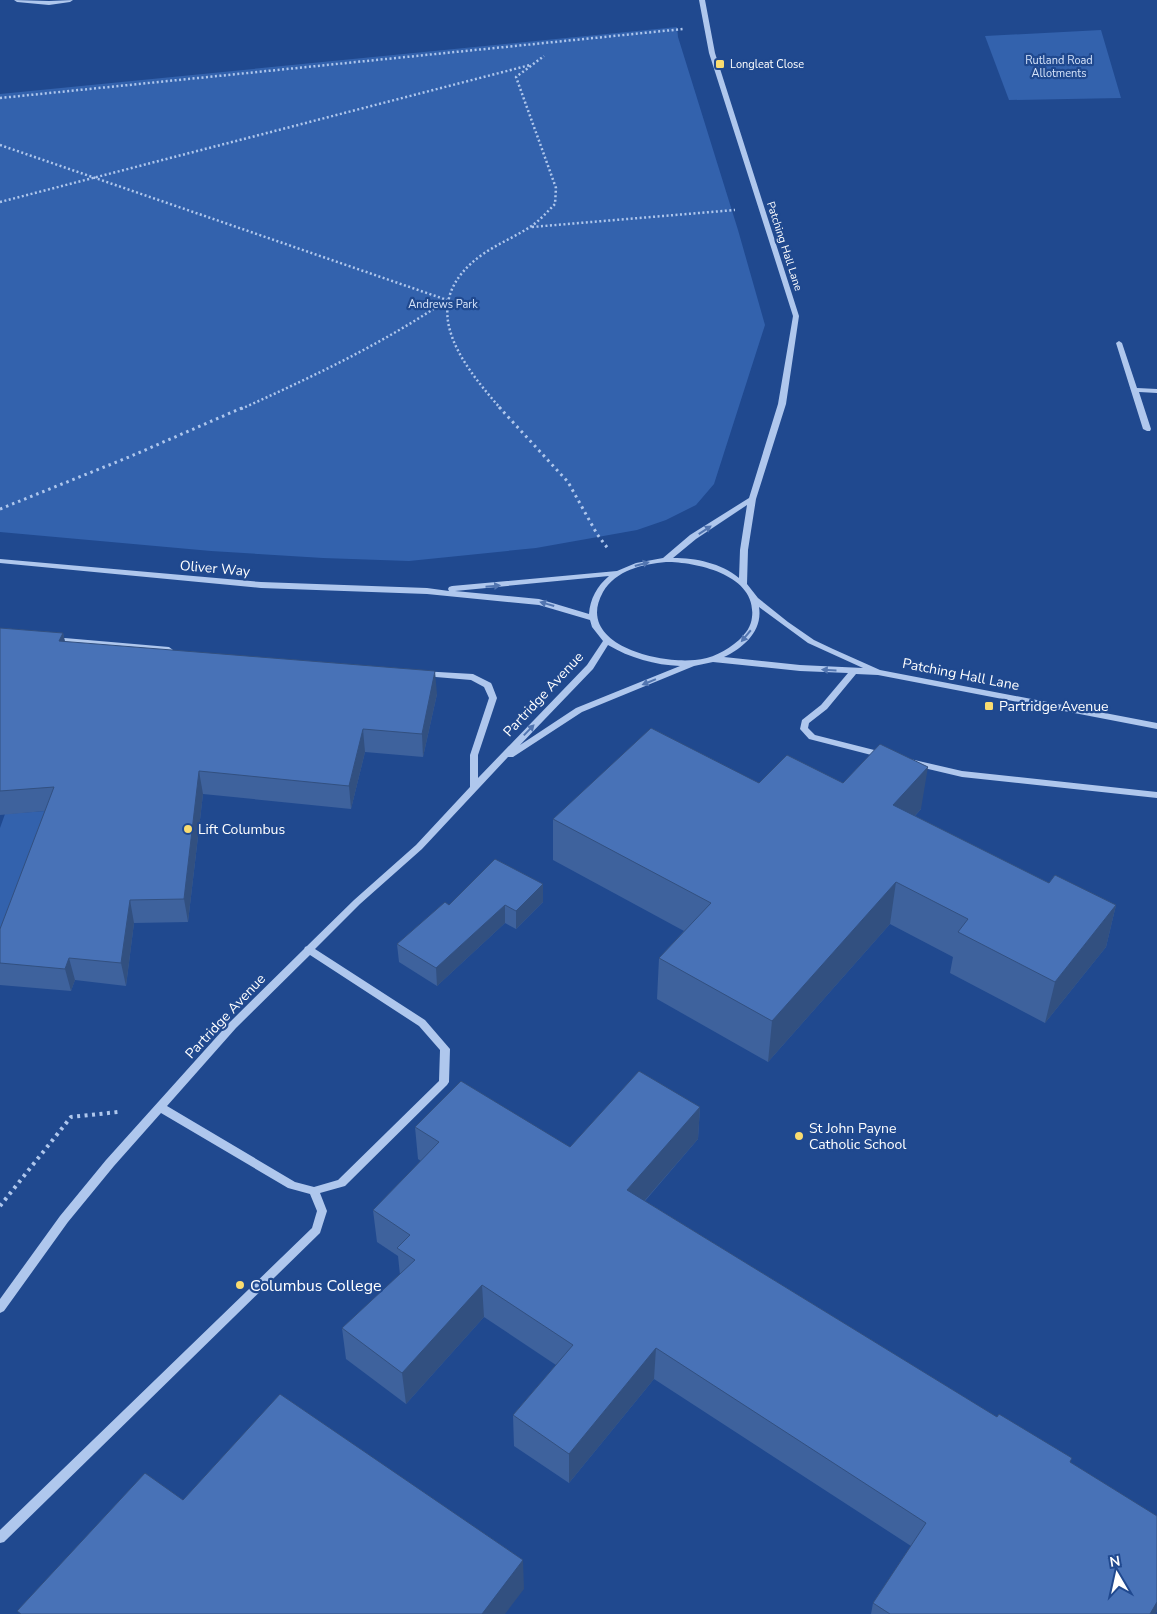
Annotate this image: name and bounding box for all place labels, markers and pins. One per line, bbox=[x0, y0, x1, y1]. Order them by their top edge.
place label: Longleat Close bbox=[730, 57, 804, 72]
marker: Longleat Close bbox=[714, 58, 726, 70]
place label: Partridge Avenue bbox=[999, 697, 1109, 716]
marker: Partridge Avenue bbox=[983, 700, 995, 712]
place label: Lift Columbus bbox=[198, 820, 285, 839]
marker: Lift Columbus bbox=[182, 823, 194, 835]
place label: St John Payne Catholic School bbox=[809, 1119, 907, 1154]
marker: St John Payne Catholic School bbox=[793, 1130, 805, 1142]
place label: Columbus College bbox=[250, 1275, 382, 1297]
marker: Columbus College bbox=[234, 1279, 246, 1291]

